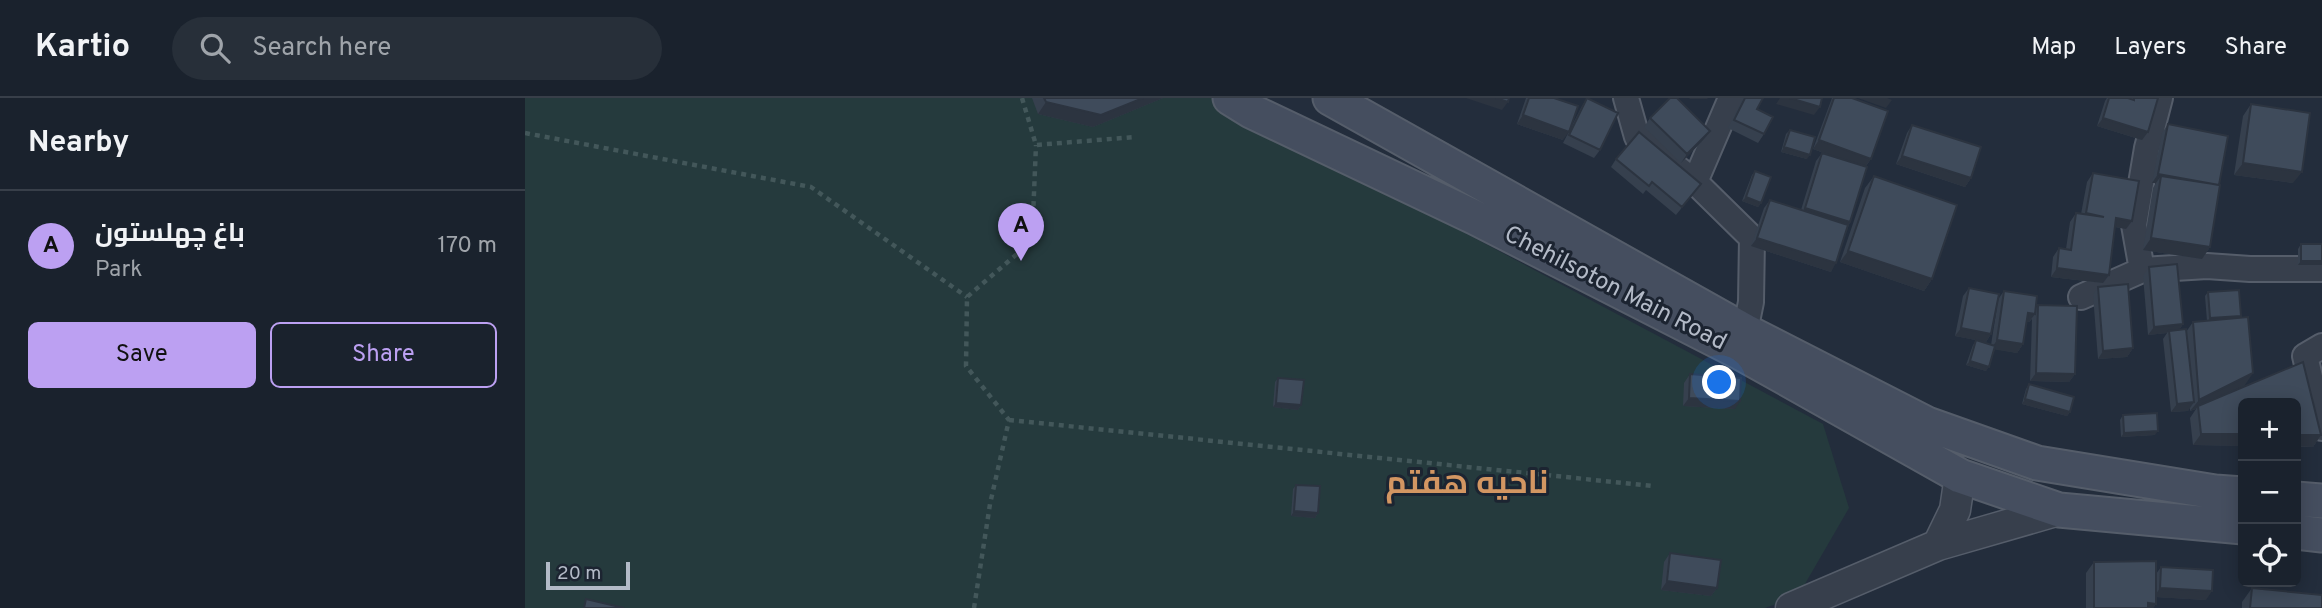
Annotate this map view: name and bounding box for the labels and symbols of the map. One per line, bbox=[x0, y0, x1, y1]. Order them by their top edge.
pin: A bbox=[998, 203, 1044, 261]
street label: Chehilsoton Main Road bbox=[1499, 220, 1731, 358]
your location bbox=[1702, 365, 1736, 399]
district label: ناحیه هفتم bbox=[1385, 465, 1549, 505]
scale bar bbox=[546, 559, 630, 591]

